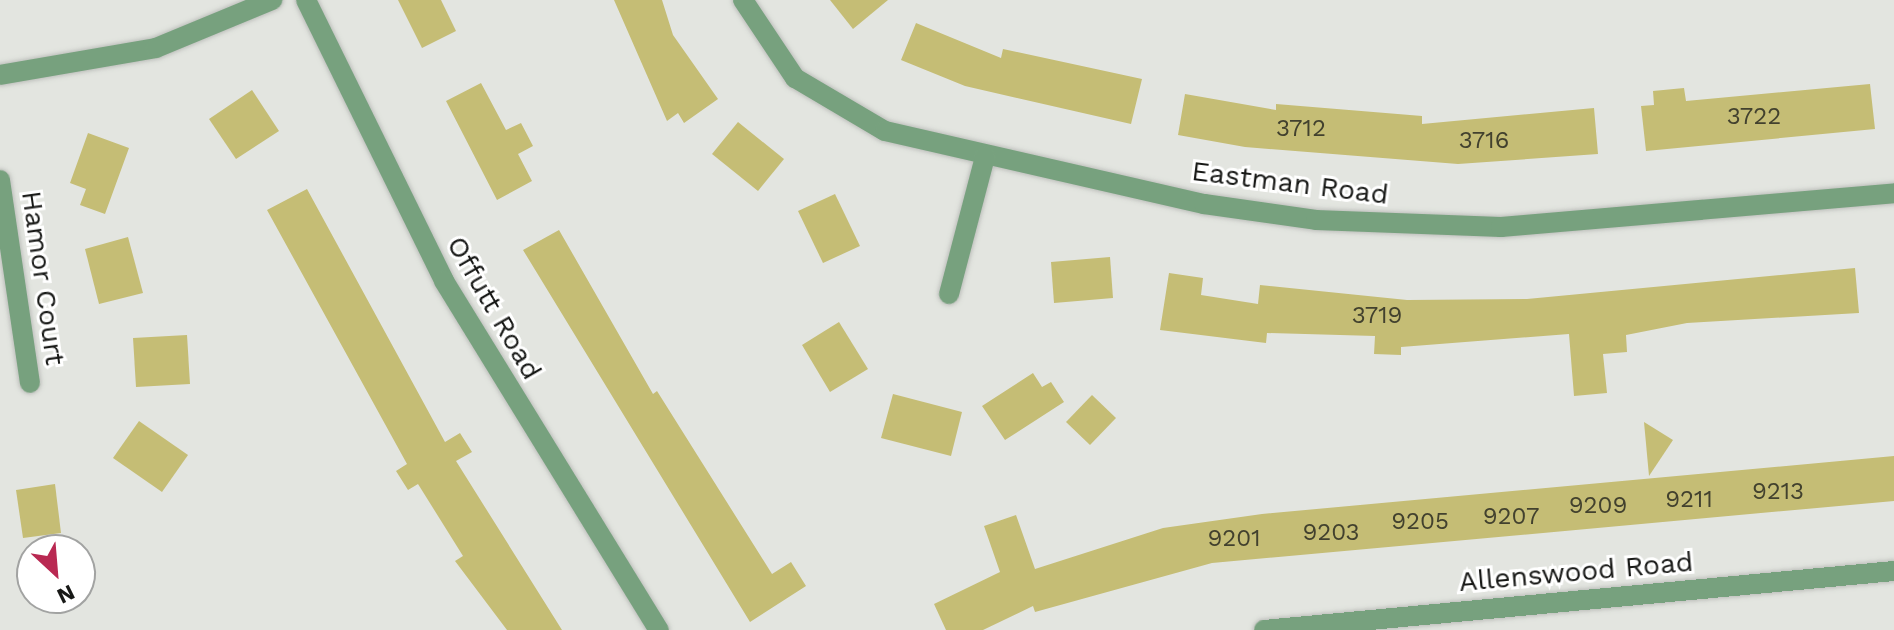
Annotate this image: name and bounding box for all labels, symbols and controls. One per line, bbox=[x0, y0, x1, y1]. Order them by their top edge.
house number: 3722 bbox=[1727, 103, 1781, 131]
house number: 3712 bbox=[1276, 115, 1326, 143]
house number: 3716 bbox=[1459, 127, 1509, 155]
street label: Eastman Road bbox=[1190, 154, 1390, 212]
street label: Hamor Court bbox=[14, 188, 72, 368]
street label: Offutt Road bbox=[440, 230, 548, 386]
house number: 3719 bbox=[1352, 302, 1402, 330]
house number: 9213 bbox=[1752, 478, 1804, 506]
house number: 9211 bbox=[1665, 486, 1713, 514]
house number: 9209 bbox=[1569, 492, 1627, 520]
house number: 9207 bbox=[1483, 503, 1539, 531]
house number: 9205 bbox=[1391, 508, 1449, 536]
house number: 9203 bbox=[1302, 519, 1360, 547]
house number: 9201 bbox=[1207, 525, 1261, 553]
north arrow bbox=[16, 534, 96, 614]
street label: Allenswood Road bbox=[1457, 545, 1695, 599]
text: N bbox=[53, 579, 79, 609]

